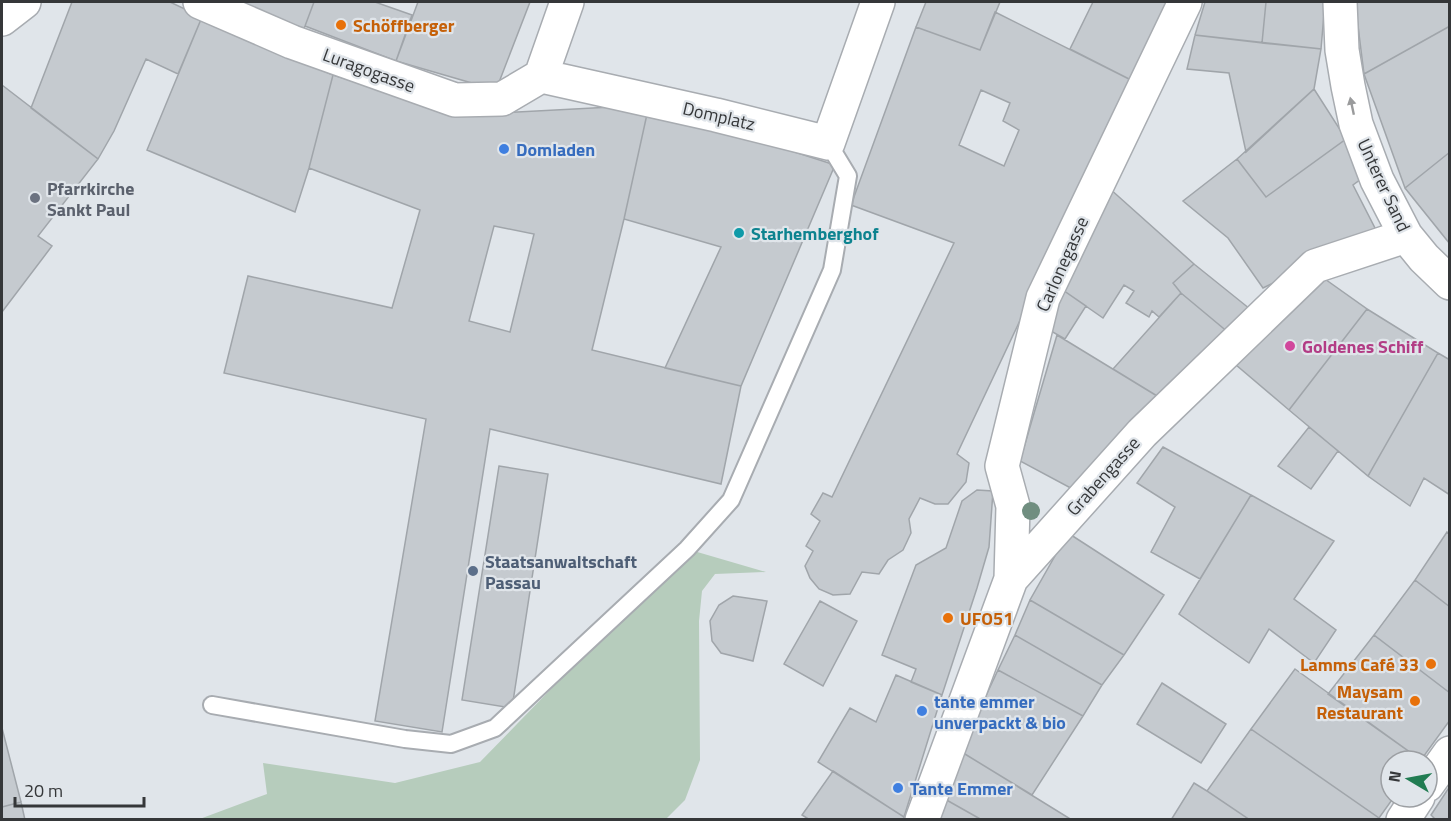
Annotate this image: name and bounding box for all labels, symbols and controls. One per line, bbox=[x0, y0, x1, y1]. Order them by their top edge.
place label: Schöffberger bbox=[353, 12, 455, 39]
marker: Schöffberger bbox=[334, 18, 348, 32]
street label: Luragogasse bbox=[319, 41, 419, 99]
street label: Domplatz bbox=[680, 95, 758, 137]
one-way arrow bbox=[1347, 96, 1357, 115]
street label: Unterer Sand bbox=[1351, 134, 1417, 236]
place label: Domladen bbox=[516, 136, 595, 163]
marker: Domladen bbox=[497, 142, 511, 156]
place label: Pfarrkirche Sankt Paul bbox=[47, 175, 134, 223]
marker: Pfarrkirche Sankt Paul bbox=[28, 191, 42, 205]
street label: Carlonegasse bbox=[1029, 212, 1095, 316]
place label: Starhemberghof bbox=[751, 220, 879, 247]
marker: Starhemberghof bbox=[732, 226, 746, 240]
place label: Goldenes Schiff bbox=[1302, 333, 1424, 360]
marker: Goldenes Schiff bbox=[1283, 339, 1297, 353]
street label: Grabengasse bbox=[1060, 430, 1146, 522]
place label: Staatsanwaltschaft Passau bbox=[485, 548, 637, 596]
marker: Staatsanwaltschaft Passau bbox=[466, 564, 480, 578]
place label: UFO51 bbox=[960, 605, 1013, 632]
marker: UFO51 bbox=[941, 611, 955, 625]
place label: Lamms Café 33 bbox=[1300, 651, 1419, 678]
marker: Lamms Café 33 bbox=[1424, 657, 1438, 671]
place label: Maysam Restaurant bbox=[1316, 678, 1403, 726]
place label: tante emmer unverpackt & bio bbox=[934, 688, 1066, 736]
marker: Maysam Restaurant bbox=[1408, 694, 1422, 708]
marker: tante emmer unverpackt & bio bbox=[915, 704, 929, 718]
north arrow bbox=[1379, 749, 1439, 809]
text: N bbox=[1381, 769, 1407, 784]
scale bar bbox=[15, 770, 144, 808]
place label: Tante Emmer bbox=[910, 775, 1013, 802]
text: 20 m bbox=[24, 777, 63, 804]
marker: Tante Emmer bbox=[891, 781, 905, 795]

